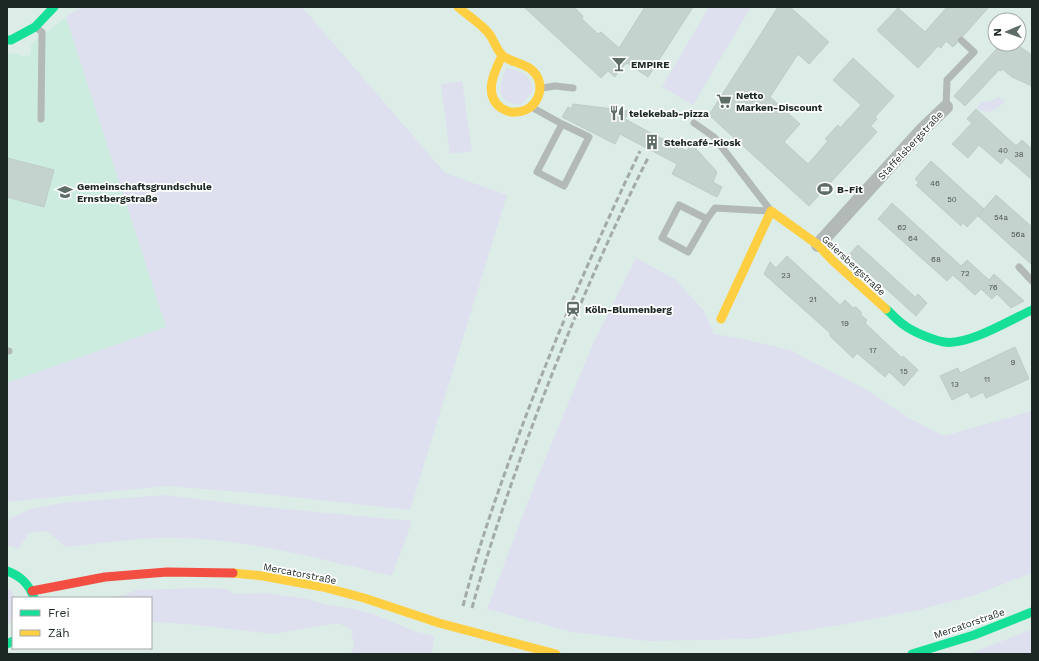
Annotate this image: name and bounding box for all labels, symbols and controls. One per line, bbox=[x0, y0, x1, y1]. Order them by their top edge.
north arrow bbox=[987, 12, 1027, 52]
text: N bbox=[991, 28, 1004, 37]
bar icon: EMPIRE bbox=[610, 55, 628, 73]
place label: EMPIRE bbox=[631, 59, 669, 70]
place label: Netto Marken-Discount bbox=[736, 90, 823, 113]
supermarket icon: Netto Marken-Discount bbox=[715, 92, 733, 110]
restaurant icon: telekebab-pizza bbox=[608, 104, 626, 122]
place label: telekebab-pizza bbox=[629, 108, 709, 119]
street label: Staffelsbergstraße bbox=[876, 108, 945, 182]
building icon: Stehcafé-Kiosk bbox=[643, 133, 661, 151]
place label: Stehcafé-Kiosk bbox=[664, 137, 742, 148]
house number: 40 bbox=[998, 146, 1008, 155]
house number: 38 bbox=[1014, 150, 1024, 159]
house number: 46 bbox=[930, 179, 940, 188]
sports icon: B-Fit bbox=[816, 180, 834, 198]
place label: Gemeinschaftsgrundschule Ernstbergstraße bbox=[77, 181, 212, 204]
school or university icon: Gemeinschaftsgrundschule Ernstbergstraße bbox=[56, 183, 74, 201]
place label: B-Fit bbox=[837, 184, 863, 195]
house number: 50 bbox=[947, 195, 957, 204]
house number: 54a bbox=[994, 213, 1009, 222]
house number: 62 bbox=[897, 223, 907, 232]
house number: 56a bbox=[1011, 230, 1025, 239]
street label: Geiersbergstraße bbox=[820, 233, 888, 298]
house number: 64 bbox=[908, 234, 918, 243]
house number: 68 bbox=[931, 255, 941, 264]
house number: 72 bbox=[960, 269, 970, 278]
house number: 23 bbox=[781, 271, 791, 280]
house number: 76 bbox=[988, 283, 998, 292]
house number: 21 bbox=[809, 295, 817, 304]
station icon: Köln-Blumenberg bbox=[564, 300, 582, 318]
place label: Köln-Blumenberg bbox=[585, 304, 672, 315]
house number: 19 bbox=[841, 319, 849, 328]
house number: 17 bbox=[869, 346, 877, 355]
house number: 9 bbox=[1011, 358, 1016, 367]
house number: 15 bbox=[900, 367, 908, 376]
house number: 11 bbox=[984, 375, 990, 384]
house number: 13 bbox=[951, 380, 959, 389]
street label: Mercatorstraße bbox=[262, 561, 338, 586]
legend bbox=[12, 597, 152, 649]
text: Frei bbox=[48, 606, 70, 620]
street label: Mercatorstraße bbox=[932, 606, 1006, 641]
text: Zäh bbox=[48, 626, 70, 640]

